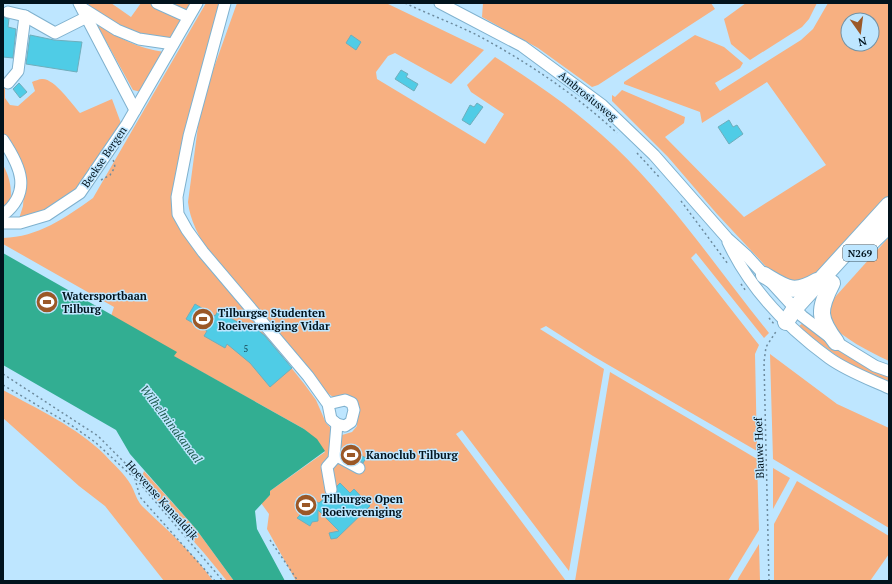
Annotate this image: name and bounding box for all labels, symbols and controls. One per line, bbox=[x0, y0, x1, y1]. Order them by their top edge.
north arrow bbox=[840, 12, 880, 52]
text: N bbox=[856, 34, 868, 50]
street label: Ambrosiusweg bbox=[556, 68, 620, 124]
street label: Beekse Bergen bbox=[78, 123, 130, 190]
road number: N269 bbox=[843, 245, 877, 261]
sports icon: Watersportbaan Tilburg bbox=[34, 289, 60, 315]
place label: Watersportbaan Tilburg bbox=[62, 289, 147, 316]
sports icon: Tilburgse Studenten Roeivereniging Vidar bbox=[190, 306, 216, 332]
place label: Tilburgse Studenten Roeivereniging Vidar bbox=[218, 306, 330, 333]
house number: 5 bbox=[244, 343, 249, 355]
water label: Wilhelminakanaal bbox=[137, 382, 206, 466]
street label: Blauwe Hoef bbox=[751, 416, 767, 479]
sports icon: Kanoclub Tilburg bbox=[338, 442, 364, 468]
place label: Kanoclub Tilburg bbox=[366, 448, 459, 462]
street label: Hoevense Kanaaldijk bbox=[123, 458, 201, 543]
sports icon: Tilburgse Open Roeivereniging bbox=[293, 492, 319, 518]
place label: Tilburgse Open Roeivereniging bbox=[322, 492, 403, 519]

